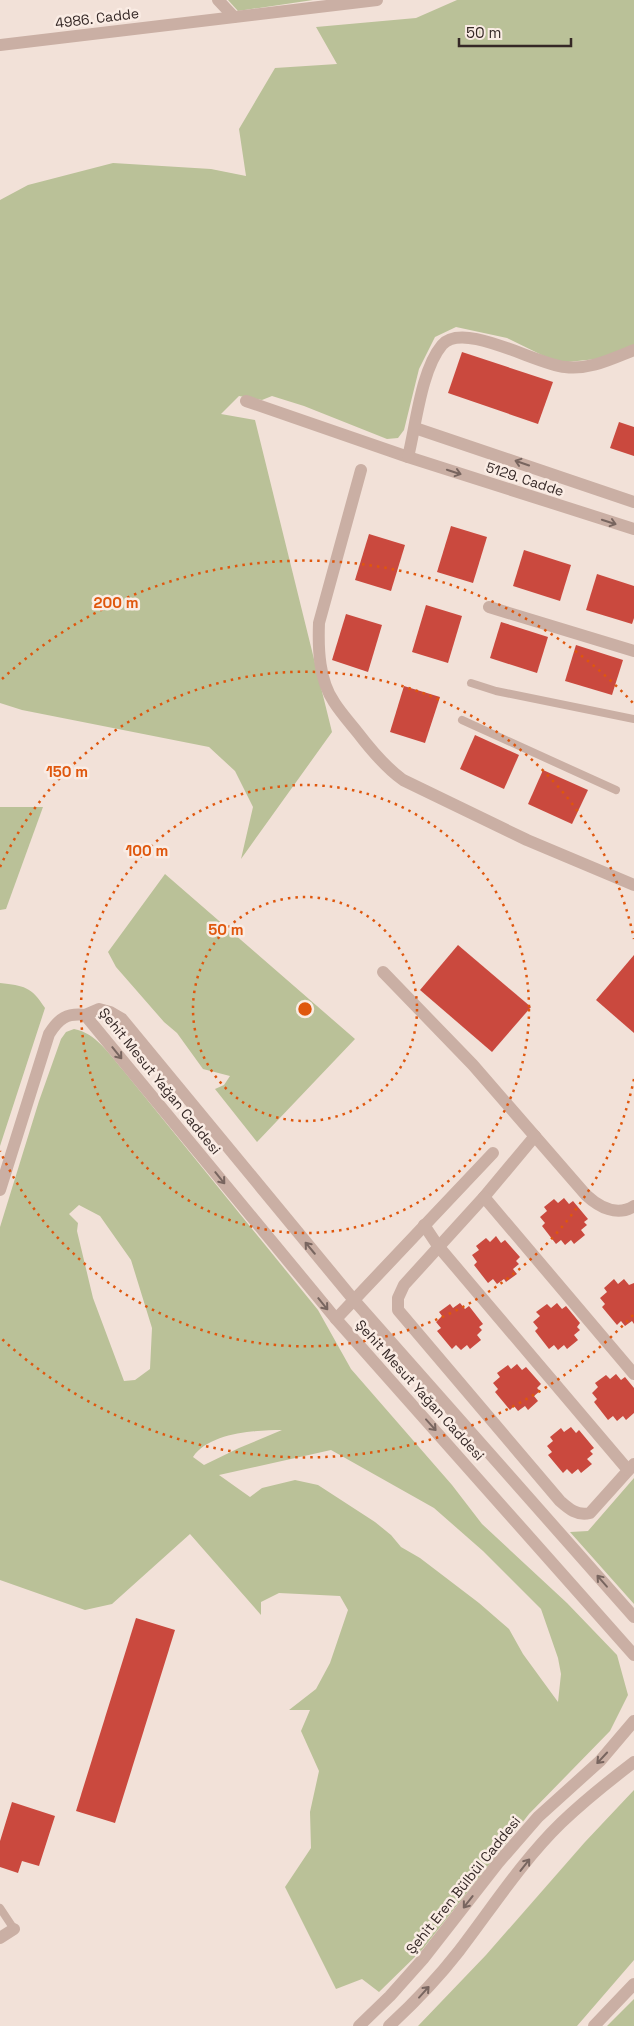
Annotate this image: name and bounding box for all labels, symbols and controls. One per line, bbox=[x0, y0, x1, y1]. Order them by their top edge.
street label: 4986. Cadde bbox=[54, 4, 140, 32]
scale bar bbox=[459, 15, 572, 47]
text: 50 m bbox=[466, 23, 501, 42]
street label: 5129. Cadde bbox=[484, 458, 566, 500]
one-way arrow bbox=[515, 458, 530, 467]
one-way arrow bbox=[446, 468, 462, 478]
one-way arrow bbox=[600, 517, 616, 527]
text: 200 m bbox=[94, 593, 138, 612]
text: 150 m bbox=[46, 762, 88, 781]
text: 100 m bbox=[126, 841, 168, 860]
text: 50 m bbox=[208, 920, 244, 939]
centre of rings bbox=[296, 1000, 314, 1018]
street label: Şehit Mesut Yağan Caddesi bbox=[95, 1004, 225, 1158]
one-way arrow bbox=[111, 1046, 122, 1059]
one-way arrow bbox=[214, 1171, 225, 1184]
one-way arrow bbox=[305, 1241, 316, 1254]
one-way arrow bbox=[318, 1297, 329, 1310]
street label: Şehit Mesut Yağan Caddesi bbox=[352, 1316, 488, 1464]
one-way arrow bbox=[425, 1419, 437, 1432]
one-way arrow bbox=[596, 1574, 608, 1587]
one-way arrow bbox=[596, 1752, 608, 1764]
street label: Şehit Eren Bülbül Caddesi bbox=[402, 1812, 524, 1958]
one-way arrow bbox=[520, 1858, 531, 1871]
one-way arrow bbox=[462, 1895, 473, 1908]
one-way arrow bbox=[418, 1985, 430, 1998]

